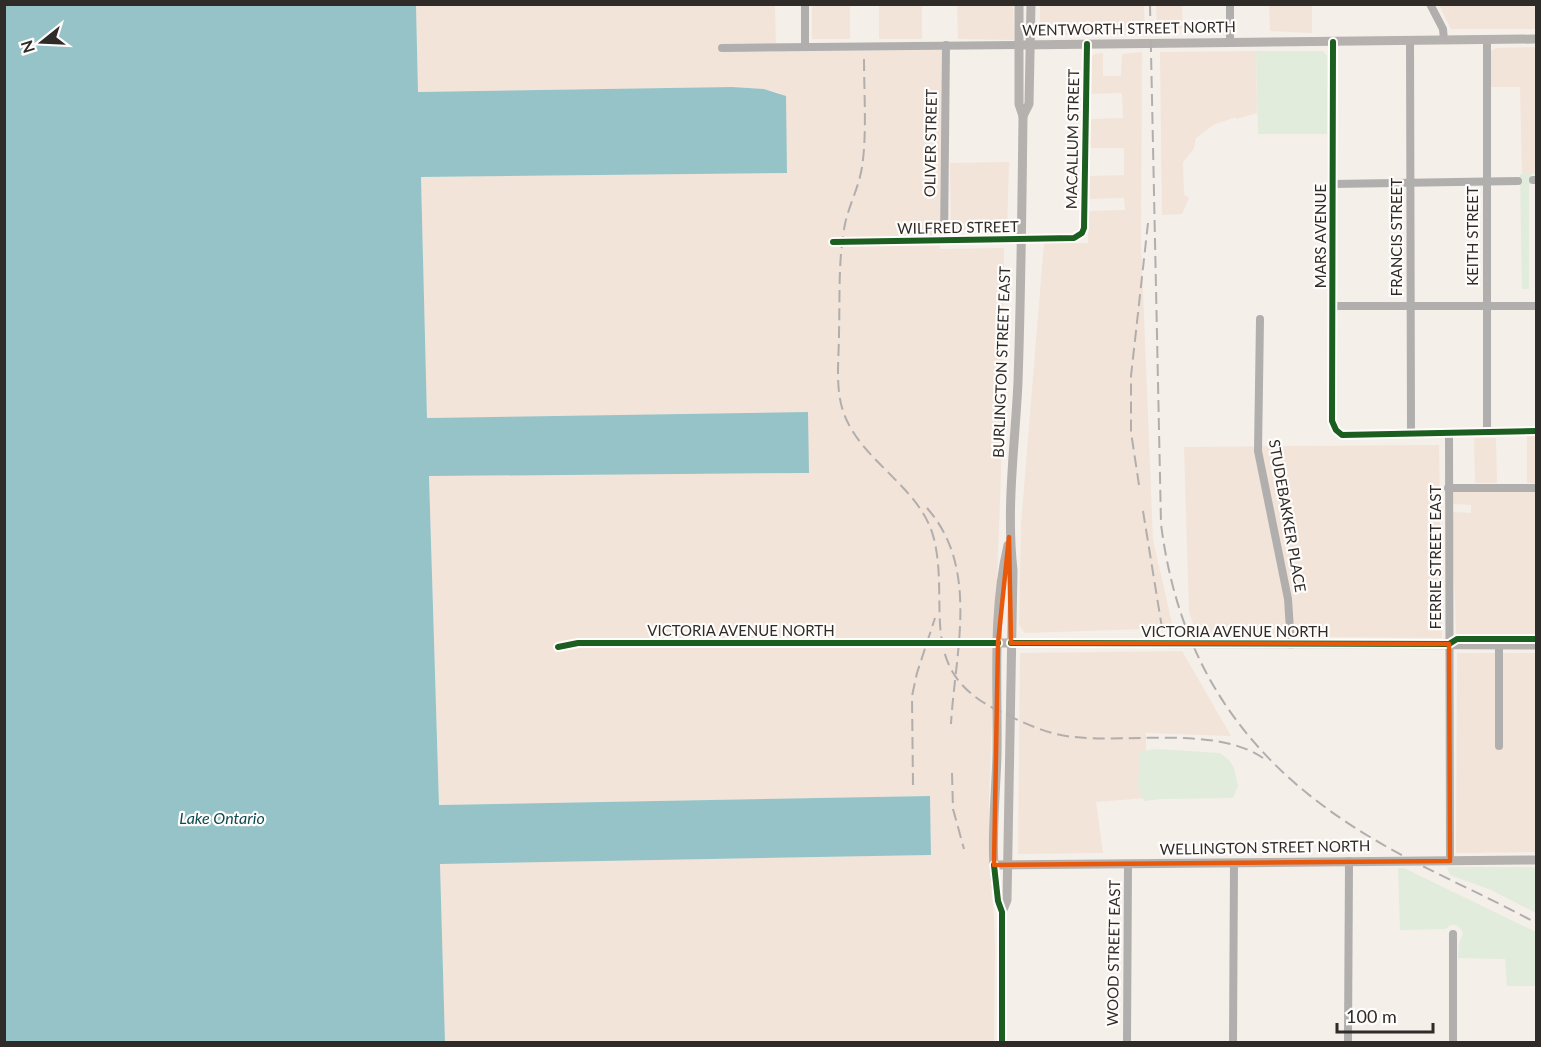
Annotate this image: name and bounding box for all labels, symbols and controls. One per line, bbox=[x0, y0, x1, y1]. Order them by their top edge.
north arrow bbox=[12, 12, 72, 72]
street label: WENTWORTH STREET NORTH bbox=[1022, 17, 1236, 39]
text: N bbox=[16, 38, 38, 56]
street label: MACALLUM STREET bbox=[1062, 69, 1082, 209]
street label: OLIVER STREET bbox=[920, 88, 940, 197]
street label: FRANCIS STREET bbox=[1387, 178, 1405, 296]
street label: MARS AVENUE bbox=[1311, 184, 1329, 288]
street label: KEITH STREET bbox=[1463, 186, 1481, 286]
street label: WILFRED STREET bbox=[897, 217, 1019, 237]
street label: BURLINGTON STREET EAST bbox=[989, 266, 1013, 458]
street label: STUDEBAKKER PLACE bbox=[1266, 438, 1310, 594]
street label: FERRIE STREET EAST bbox=[1426, 485, 1444, 629]
street label: VICTORIA AVENUE NORTH bbox=[647, 621, 835, 639]
street label: VICTORIA AVENUE NORTH bbox=[1141, 622, 1329, 640]
water label: Lake Ontario bbox=[179, 808, 265, 827]
street label: WELLINGTON STREET NORTH bbox=[1160, 836, 1370, 858]
street label: WOOD STREET EAST bbox=[1103, 879, 1123, 1026]
scale bar bbox=[1337, 996, 1433, 1034]
text: 100 m bbox=[1346, 1005, 1397, 1027]

